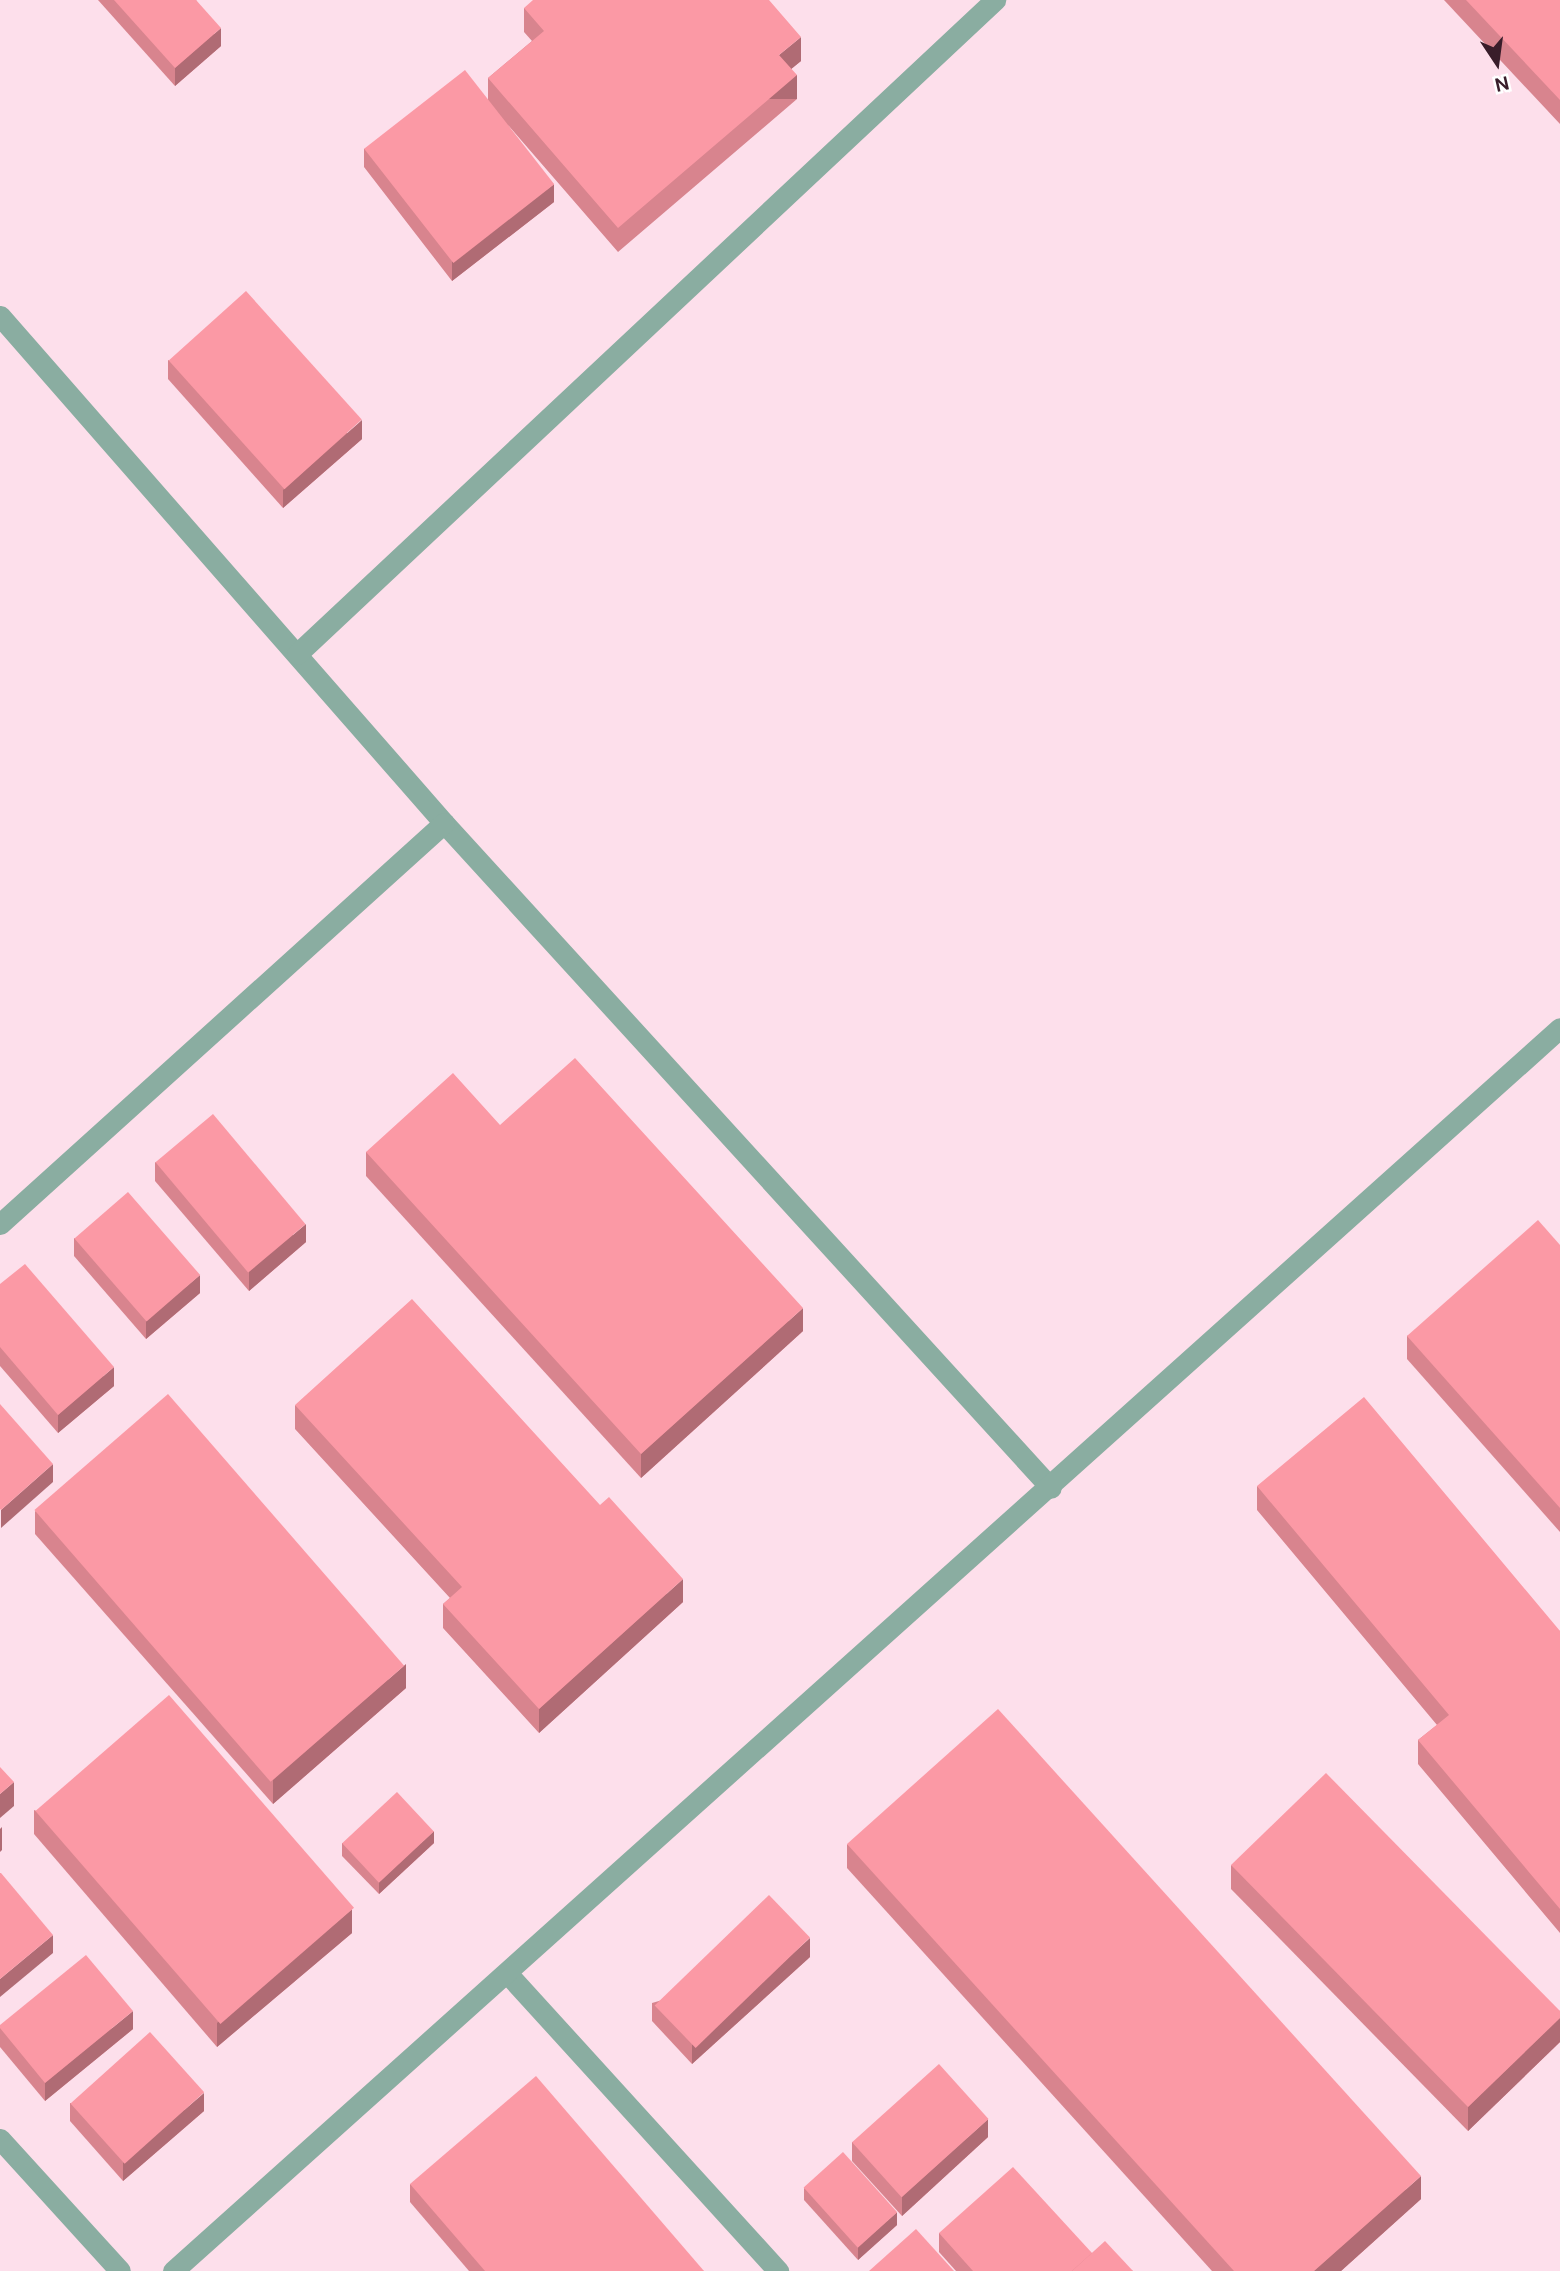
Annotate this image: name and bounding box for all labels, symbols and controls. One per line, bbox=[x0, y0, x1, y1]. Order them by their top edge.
north arrow bbox=[1462, 28, 1532, 98]
text: N bbox=[1492, 70, 1511, 98]

